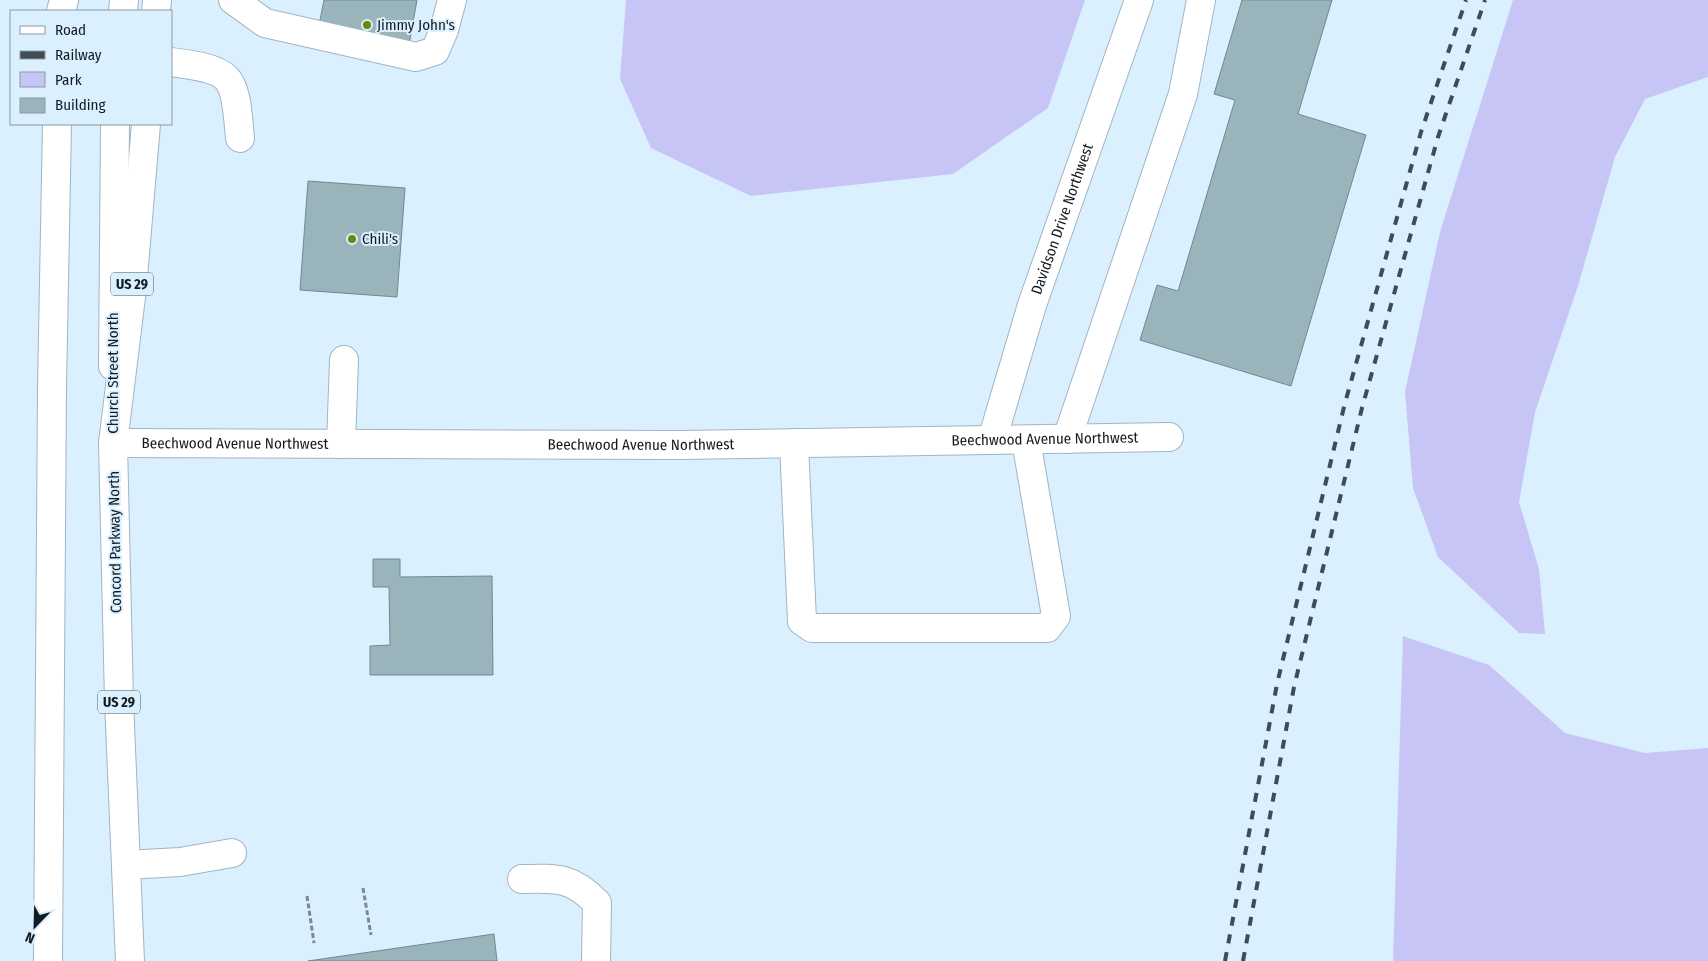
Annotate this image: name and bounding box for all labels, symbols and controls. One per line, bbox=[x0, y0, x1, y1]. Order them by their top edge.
legend bbox=[10, 10, 172, 125]
place label: Jimmy John's bbox=[377, 16, 455, 34]
marker: Jimmy John's bbox=[361, 19, 373, 31]
text: Road bbox=[55, 21, 86, 39]
text: Railway bbox=[55, 46, 102, 64]
text: Park bbox=[55, 71, 82, 89]
text: Building bbox=[55, 96, 106, 114]
street label: Davidson Drive Northwest bbox=[1027, 141, 1097, 297]
place label: Chili's bbox=[362, 230, 398, 248]
marker: Chili's bbox=[346, 233, 358, 245]
road number: US 29 bbox=[111, 272, 153, 296]
street label: Church Street North bbox=[104, 312, 122, 434]
street label: Beechwood Avenue Northwest bbox=[951, 429, 1139, 450]
street label: Beechwood Avenue Northwest bbox=[142, 434, 329, 453]
street label: Beechwood Avenue Northwest bbox=[548, 435, 735, 454]
street label: Concord Parkway North bbox=[105, 471, 125, 613]
road number: US 29 bbox=[98, 690, 140, 714]
north arrow bbox=[10, 901, 60, 951]
text: N bbox=[23, 928, 37, 947]

